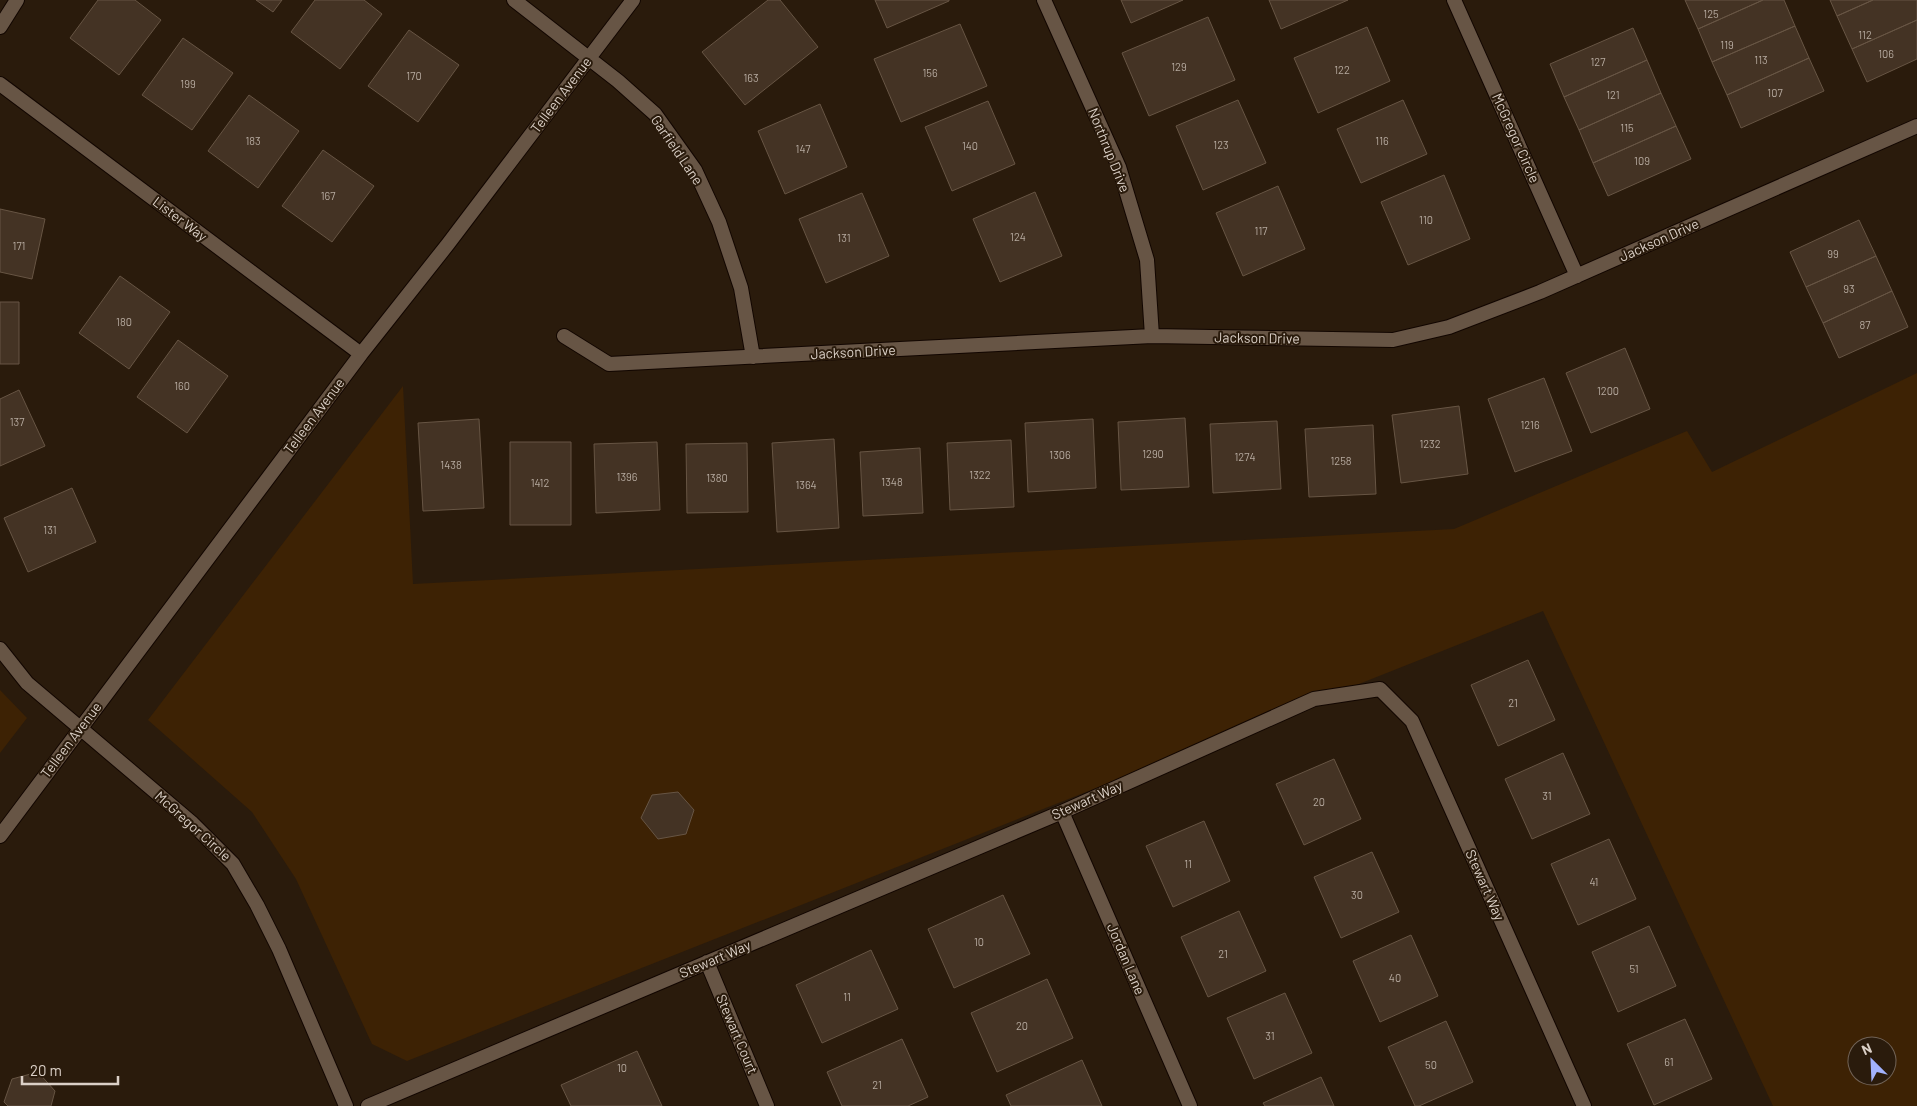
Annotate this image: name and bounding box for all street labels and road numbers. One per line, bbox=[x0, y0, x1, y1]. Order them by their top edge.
street label: Telleen Avenue bbox=[527, 53, 595, 136]
street label: McGregor Circle bbox=[1489, 90, 1544, 185]
street label: Northrup Drive bbox=[1085, 105, 1134, 194]
street label: Garfield Lane bbox=[648, 112, 707, 188]
street label: Lister Way bbox=[150, 193, 211, 245]
street label: Jackson Drive bbox=[1616, 214, 1701, 265]
street label: Jackson Drive bbox=[1214, 328, 1300, 347]
street label: Jackson Drive bbox=[810, 341, 896, 362]
street label: Telleen Avenue bbox=[280, 374, 348, 457]
street label: Telleen Avenue bbox=[37, 698, 105, 781]
street label: Stewart Way bbox=[1049, 776, 1125, 823]
street label: McGregor Circle bbox=[152, 787, 235, 864]
street label: Stewart Way bbox=[1462, 847, 1509, 923]
street label: Jordan Lane bbox=[1104, 921, 1149, 997]
street label: Stewart Way bbox=[677, 936, 753, 981]
street label: Stewart Court bbox=[713, 992, 762, 1076]

